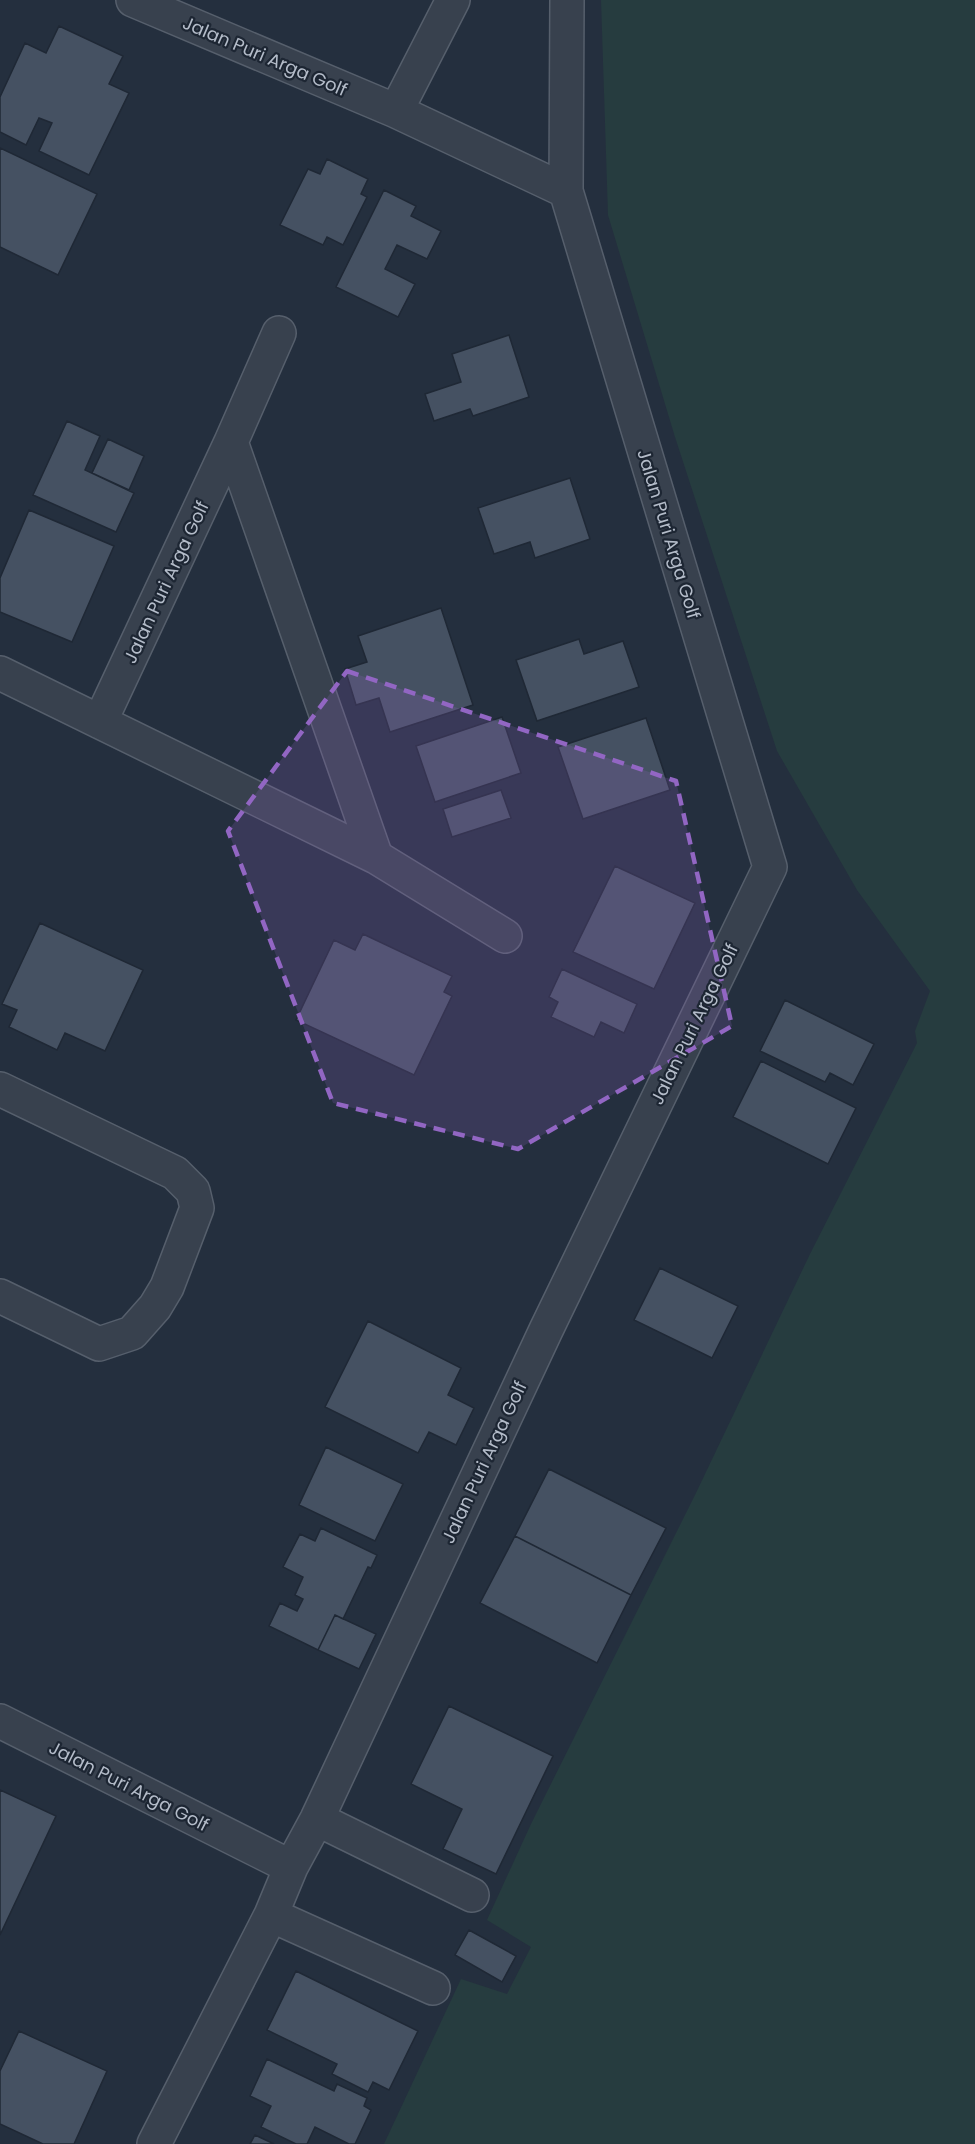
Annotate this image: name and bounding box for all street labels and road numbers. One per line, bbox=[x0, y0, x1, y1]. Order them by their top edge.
street label: Jalan Puri Arga Golf bbox=[179, 10, 351, 102]
street label: Jalan Puri Arga Golf bbox=[631, 446, 707, 622]
street label: Jalan Puri Arga Golf bbox=[117, 497, 215, 667]
street label: Jalan Puri Arga Golf bbox=[644, 939, 744, 1109]
street label: Jalan Puri Arga Golf bbox=[435, 1377, 533, 1547]
street label: Jalan Puri Arga Golf bbox=[45, 1735, 213, 1837]

